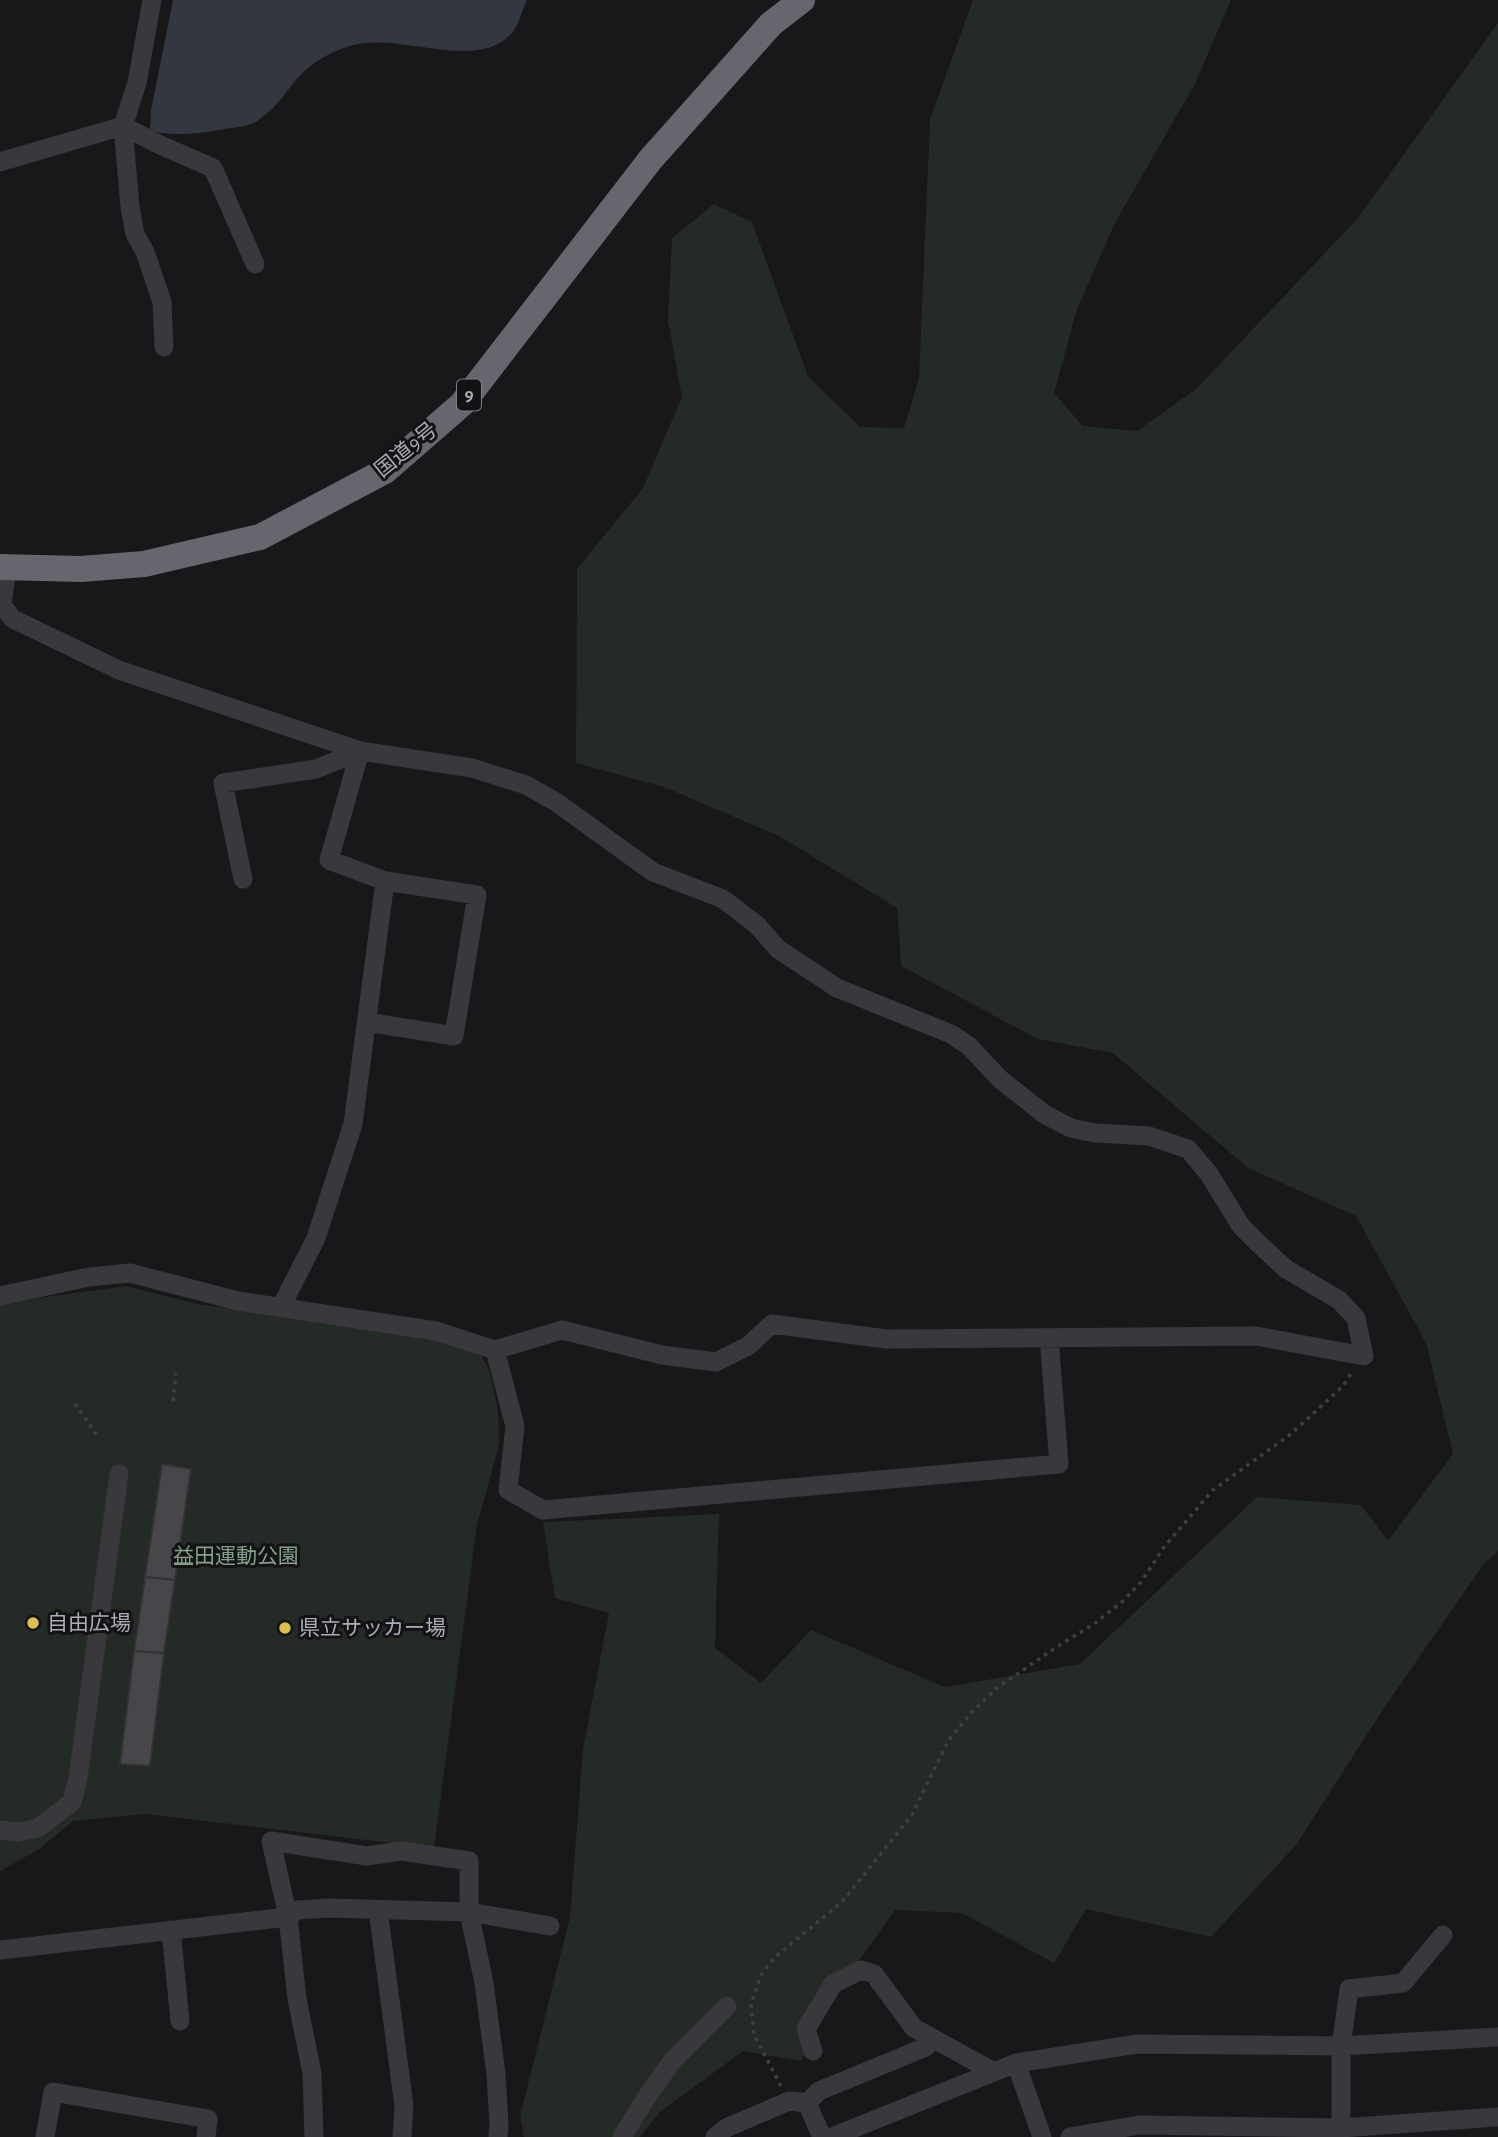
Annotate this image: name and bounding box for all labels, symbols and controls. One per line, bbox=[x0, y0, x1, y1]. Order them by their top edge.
road number: 9 bbox=[457, 380, 481, 410]
street label: 国道9号 bbox=[370, 418, 441, 481]
park label: 益田運動公園 bbox=[173, 1545, 299, 1567]
place label: 自由広場 bbox=[47, 1612, 131, 1634]
marker: 自由広場 bbox=[25, 1615, 41, 1631]
place label: 県立サッカー場 bbox=[299, 1617, 446, 1639]
marker: 県立サッカー場 bbox=[277, 1620, 293, 1636]

